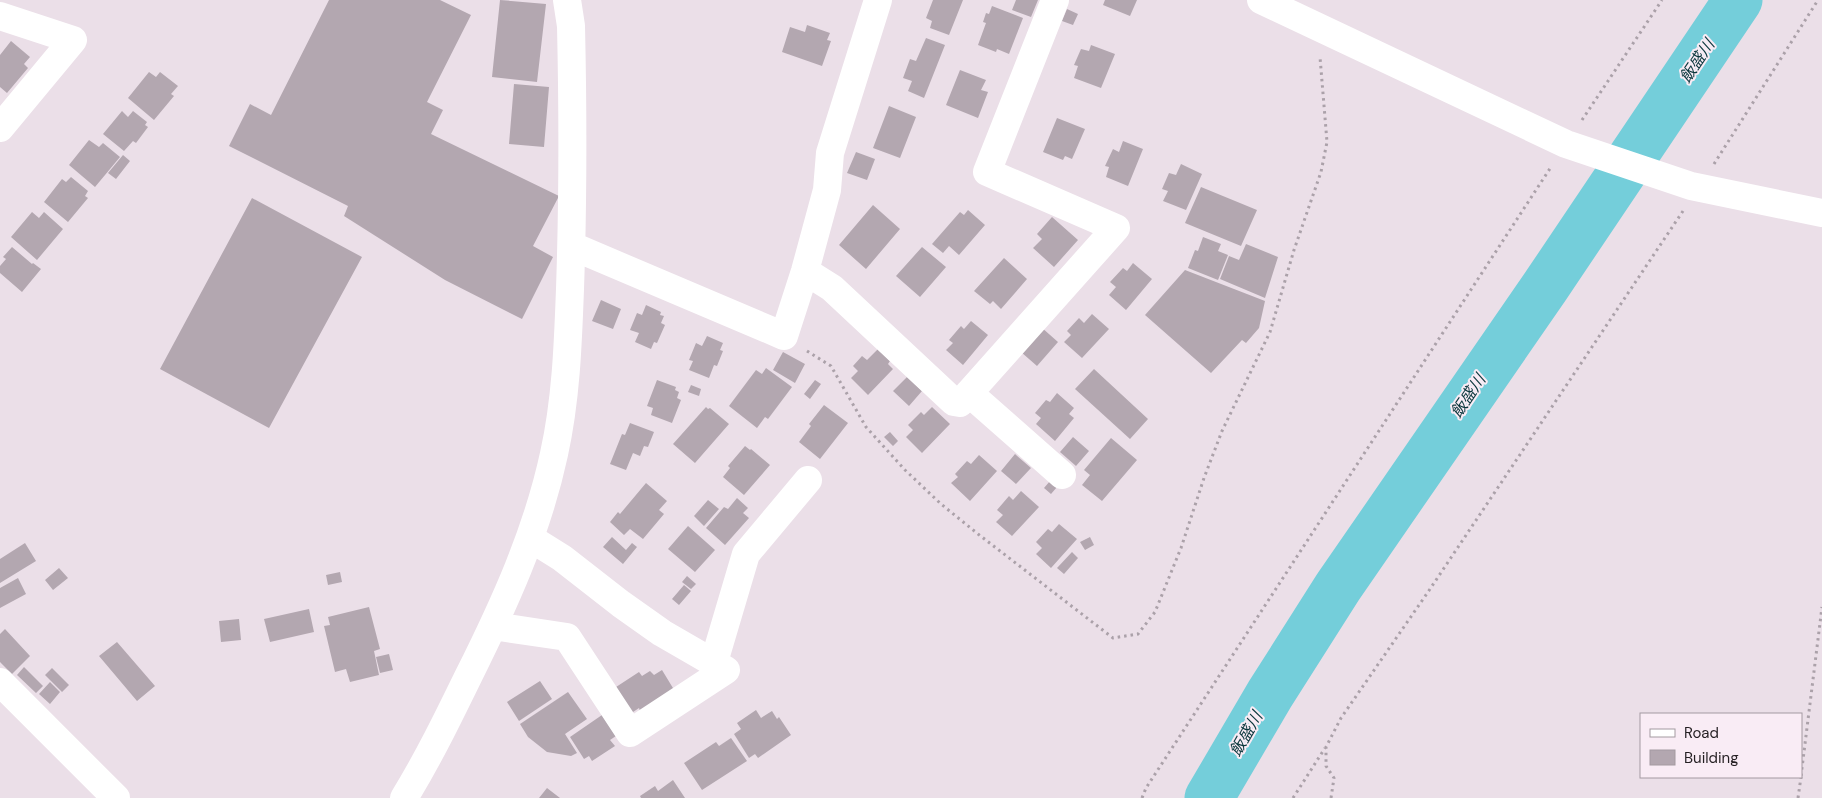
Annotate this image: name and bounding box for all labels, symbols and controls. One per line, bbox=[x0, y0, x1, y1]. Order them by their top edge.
water label: 飯盛川 bbox=[1675, 34, 1720, 87]
water label: 飯盛川 bbox=[1446, 369, 1491, 422]
water label: 飯盛川 bbox=[1225, 706, 1268, 760]
legend bbox=[1640, 713, 1802, 778]
text: Road bbox=[1684, 723, 1719, 743]
text: Building bbox=[1684, 748, 1739, 768]

